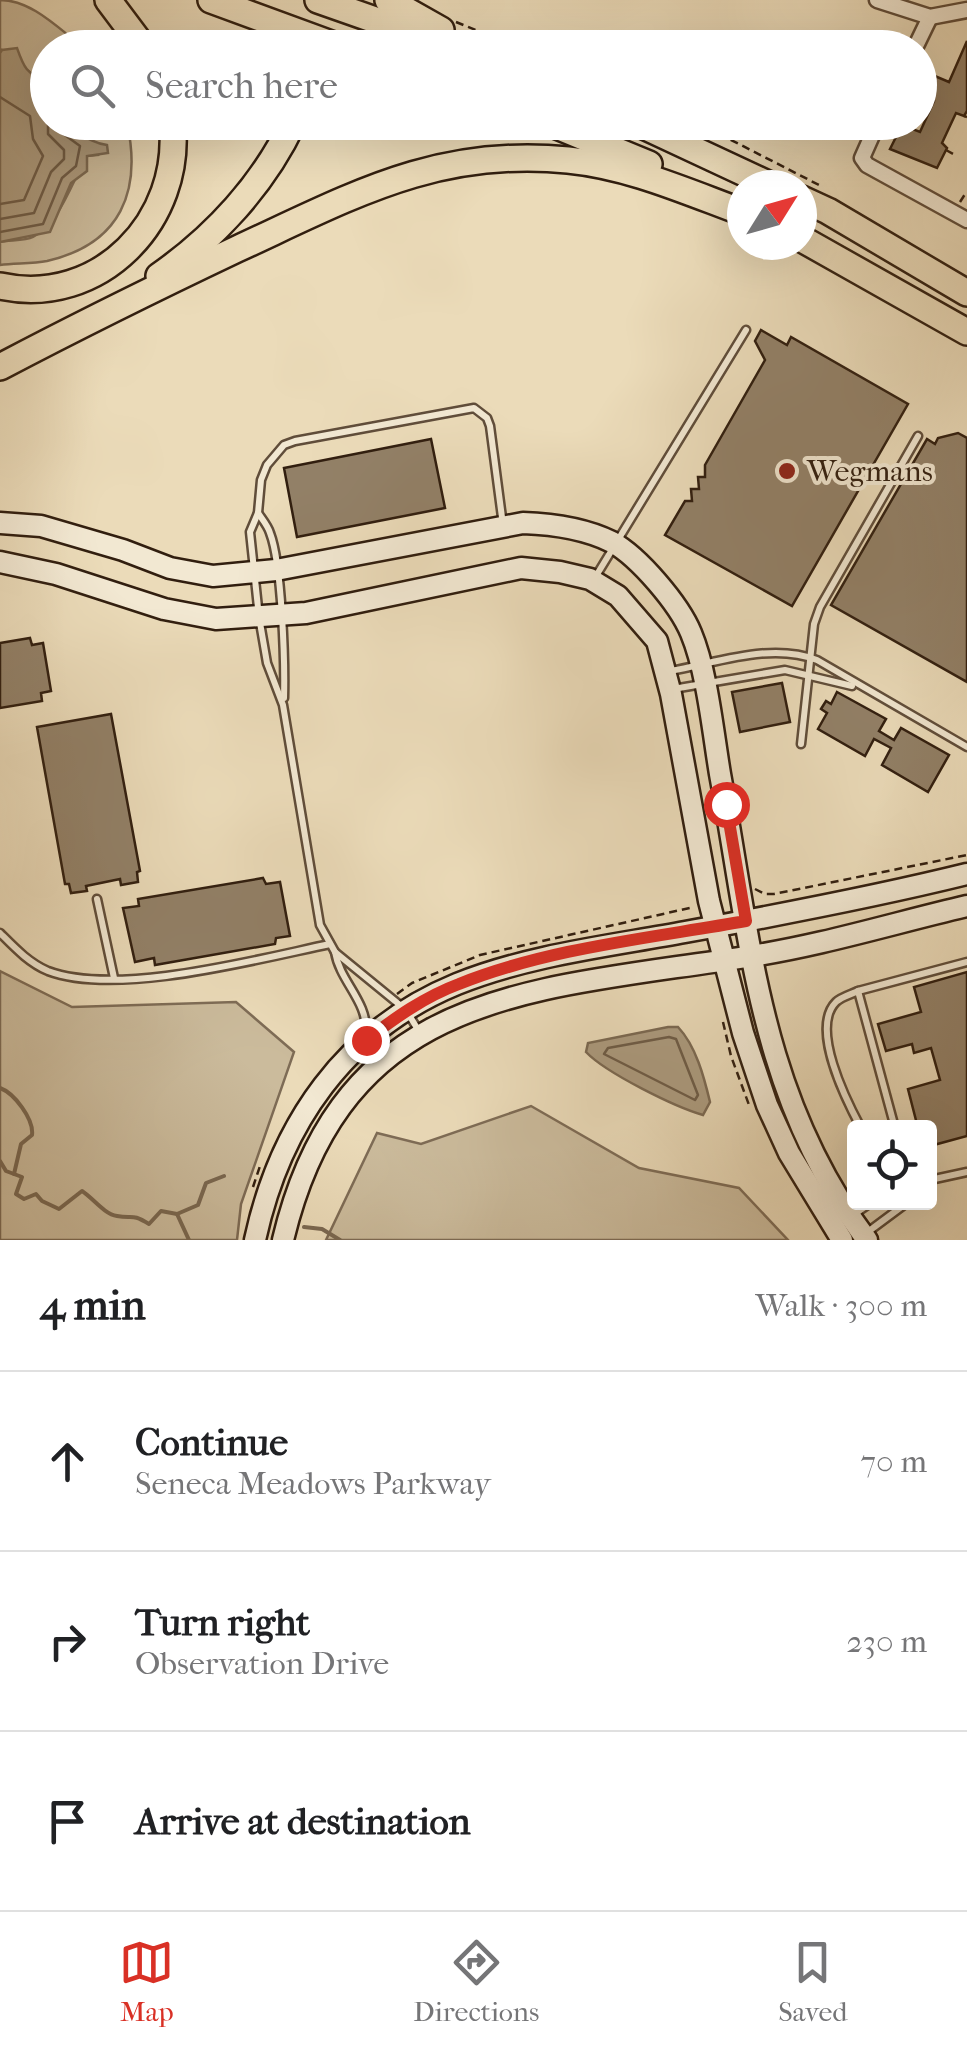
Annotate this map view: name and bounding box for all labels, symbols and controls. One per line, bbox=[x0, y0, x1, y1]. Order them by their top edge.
search box bbox=[30, 30, 937, 140]
icon: search bbox=[65, 58, 120, 113]
text: Search here bbox=[145, 63, 338, 108]
north arrow bbox=[727, 170, 817, 260]
place label: Wegmans bbox=[806, 454, 933, 489]
marker: Wegmans bbox=[776, 460, 798, 482]
route start bbox=[704, 782, 750, 828]
route end bbox=[344, 1018, 390, 1064]
map controls bbox=[847, 1120, 937, 1210]
button: locate bbox=[847, 1120, 937, 1210]
text: 4 min bbox=[40, 1281, 146, 1330]
text: Walk · 300 m bbox=[756, 1287, 927, 1324]
text: Continue bbox=[135, 1420, 288, 1465]
icon: ahead bbox=[40, 1434, 95, 1489]
text: 70 m bbox=[861, 1443, 927, 1480]
text: Seneca Meadows Parkway bbox=[135, 1465, 491, 1502]
text: Turn right bbox=[135, 1600, 310, 1645]
icon: right bbox=[40, 1614, 95, 1669]
text: 230 m bbox=[846, 1623, 927, 1660]
text: Observation Drive bbox=[135, 1645, 389, 1682]
icon: arrive bbox=[40, 1794, 95, 1849]
text: Arrive at destination bbox=[135, 1799, 471, 1844]
tab: Map bbox=[119, 1935, 174, 2028]
tab: Directions bbox=[413, 1935, 539, 2028]
tab: Saved bbox=[778, 1935, 848, 2028]

